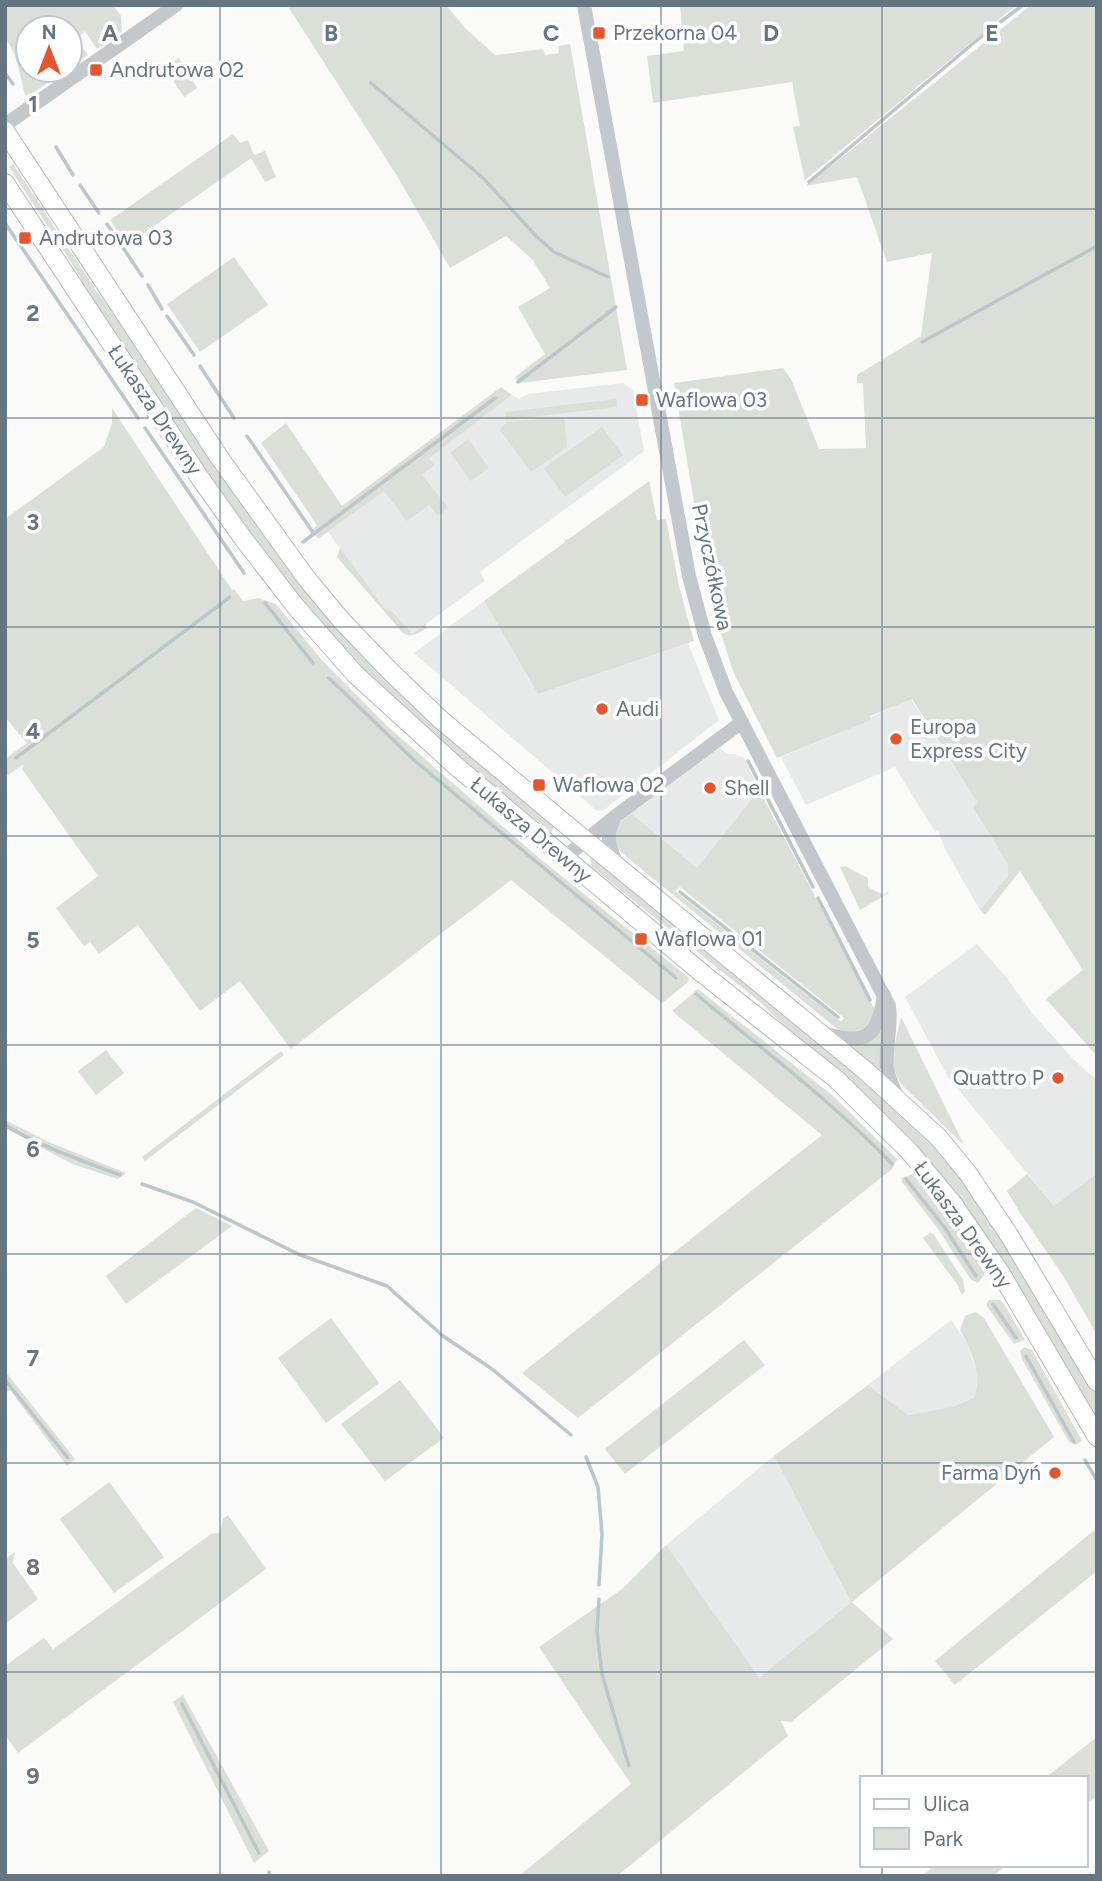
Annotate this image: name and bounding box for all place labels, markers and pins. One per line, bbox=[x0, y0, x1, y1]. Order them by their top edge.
place label: Przekorna 04 bbox=[613, 20, 737, 45]
marker: Przekorna 04 bbox=[591, 25, 607, 41]
place label: Andrutowa 02 bbox=[110, 57, 244, 82]
marker: Andrutowa 02 bbox=[88, 62, 104, 78]
place label: Andrutowa 03 bbox=[39, 225, 173, 250]
marker: Andrutowa 03 bbox=[17, 230, 33, 246]
place label: Waflowa 03 bbox=[656, 387, 767, 412]
marker: Waflowa 03 bbox=[634, 392, 650, 408]
place label: Audi bbox=[616, 696, 659, 721]
marker: Audi bbox=[594, 701, 610, 717]
place label: Europa Express City bbox=[910, 714, 1027, 763]
marker: Europa Express City bbox=[888, 731, 904, 747]
place label: Waflowa 02 bbox=[553, 772, 665, 797]
place label: Shell bbox=[724, 775, 769, 800]
marker: Waflowa 02 bbox=[531, 777, 547, 793]
marker: Shell bbox=[702, 780, 718, 796]
place label: Waflowa 01 bbox=[655, 926, 764, 951]
marker: Waflowa 01 bbox=[633, 931, 649, 947]
place label: Quattro P bbox=[953, 1065, 1044, 1090]
marker: Quattro P bbox=[1050, 1070, 1066, 1086]
place label: Farma Dyń bbox=[941, 1460, 1041, 1485]
marker: Farma Dyń bbox=[1047, 1465, 1063, 1481]

